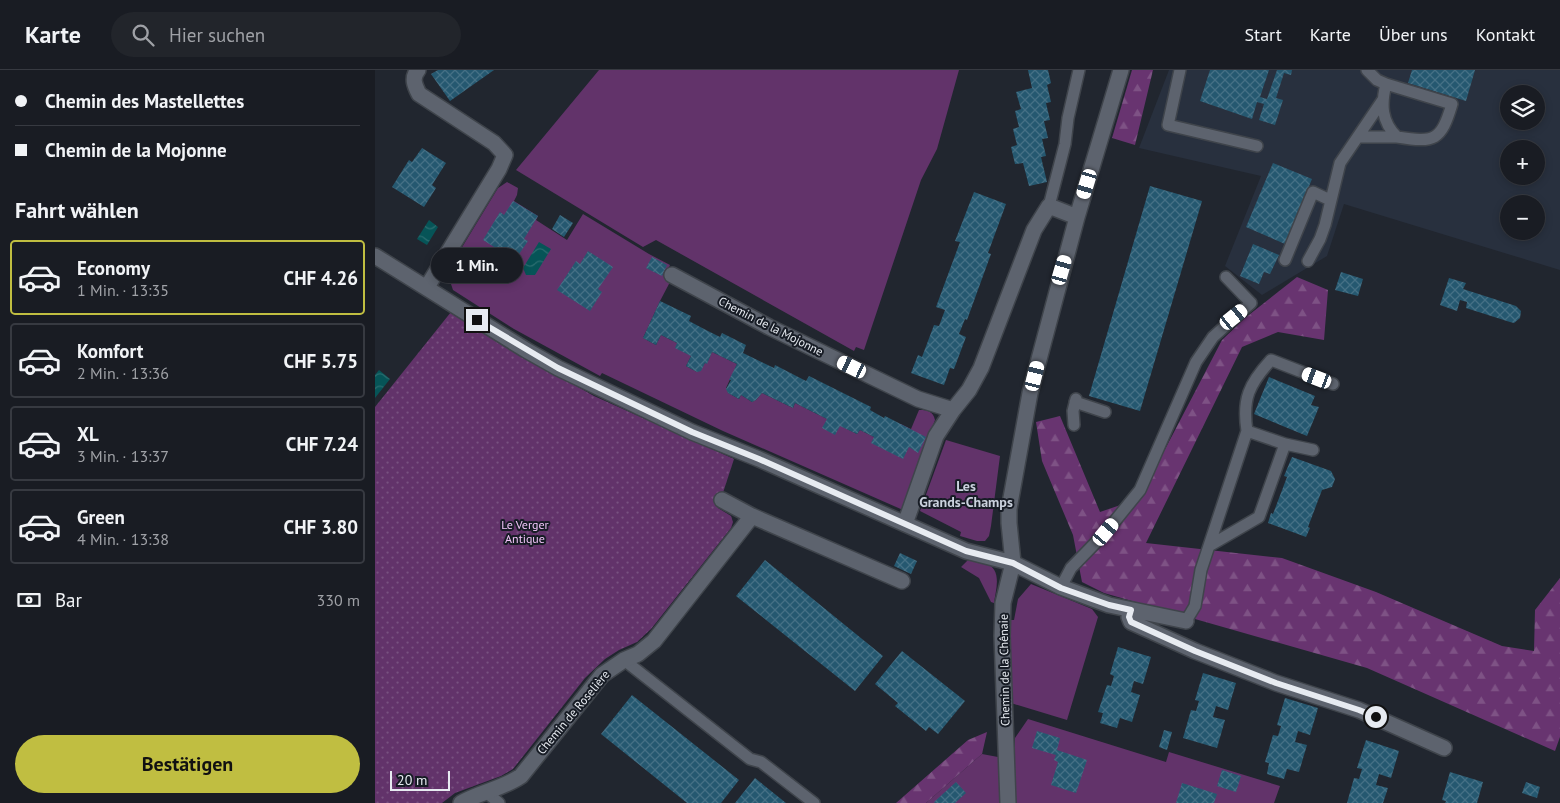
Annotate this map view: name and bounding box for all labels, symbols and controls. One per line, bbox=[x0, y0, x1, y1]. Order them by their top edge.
search box bbox=[111, 12, 461, 57]
text: Karte bbox=[25, 19, 81, 50]
icon: search bbox=[129, 21, 157, 49]
text: Hier suchen bbox=[169, 23, 265, 47]
text: Start bbox=[1244, 23, 1282, 46]
text: Karte bbox=[1310, 23, 1351, 46]
text: Über uns bbox=[1379, 23, 1448, 46]
text: Kontakt bbox=[1476, 23, 1535, 46]
map controls bbox=[1500, 85, 1545, 240]
button: layers bbox=[1500, 85, 1545, 130]
text: Chemin des Mastellettes bbox=[45, 89, 244, 113]
text: Chemin de la Mojonne bbox=[45, 138, 227, 162]
button: + bbox=[1500, 140, 1545, 185]
car bbox=[1075, 167, 1098, 201]
button: − bbox=[1500, 195, 1545, 240]
text: Fahrt wählen bbox=[15, 196, 139, 224]
callout: 1 Min. bbox=[431, 248, 523, 282]
car bbox=[1050, 254, 1073, 286]
icon: car bbox=[17, 255, 62, 300]
text: 1 Min. bbox=[456, 255, 498, 275]
text: Economy bbox=[77, 256, 150, 280]
text: CHF 4.26 bbox=[284, 266, 358, 290]
text: 1 Min. · 13:35 bbox=[77, 280, 169, 300]
street label: Chemin de la Mojonne bbox=[716, 293, 826, 359]
car bbox=[1217, 302, 1250, 332]
route end bbox=[466, 309, 488, 331]
icon: car bbox=[17, 338, 62, 383]
text: Komfort bbox=[77, 339, 143, 363]
text: CHF 5.75 bbox=[284, 349, 358, 373]
car bbox=[835, 354, 868, 380]
car bbox=[1024, 360, 1045, 392]
text: 2 Min. · 13:36 bbox=[77, 363, 169, 383]
car bbox=[1300, 366, 1333, 390]
icon: car bbox=[17, 421, 62, 466]
text: XL bbox=[77, 422, 99, 446]
text: CHF 7.24 bbox=[286, 432, 358, 456]
text: 3 Min. · 13:37 bbox=[77, 446, 169, 466]
district label: Les Grands-Champs bbox=[919, 477, 1013, 511]
icon: car bbox=[17, 504, 62, 549]
text: Green bbox=[77, 505, 125, 529]
text: CHF 3.80 bbox=[284, 515, 358, 539]
car bbox=[1090, 516, 1121, 548]
park label: Le Verger Antique bbox=[501, 517, 549, 546]
text: 4 Min. · 13:38 bbox=[77, 529, 169, 549]
icon: cash bbox=[15, 586, 43, 614]
text: Bar bbox=[55, 588, 82, 612]
text: 330 m bbox=[317, 590, 360, 610]
street label: Chemin de la Chênaie bbox=[996, 614, 1012, 726]
street label: Chemin de Roselière bbox=[533, 667, 613, 757]
route start bbox=[1365, 706, 1387, 728]
button: Bestätigen bbox=[15, 735, 360, 793]
scale bar bbox=[390, 768, 450, 791]
text: 20 m bbox=[397, 771, 427, 789]

